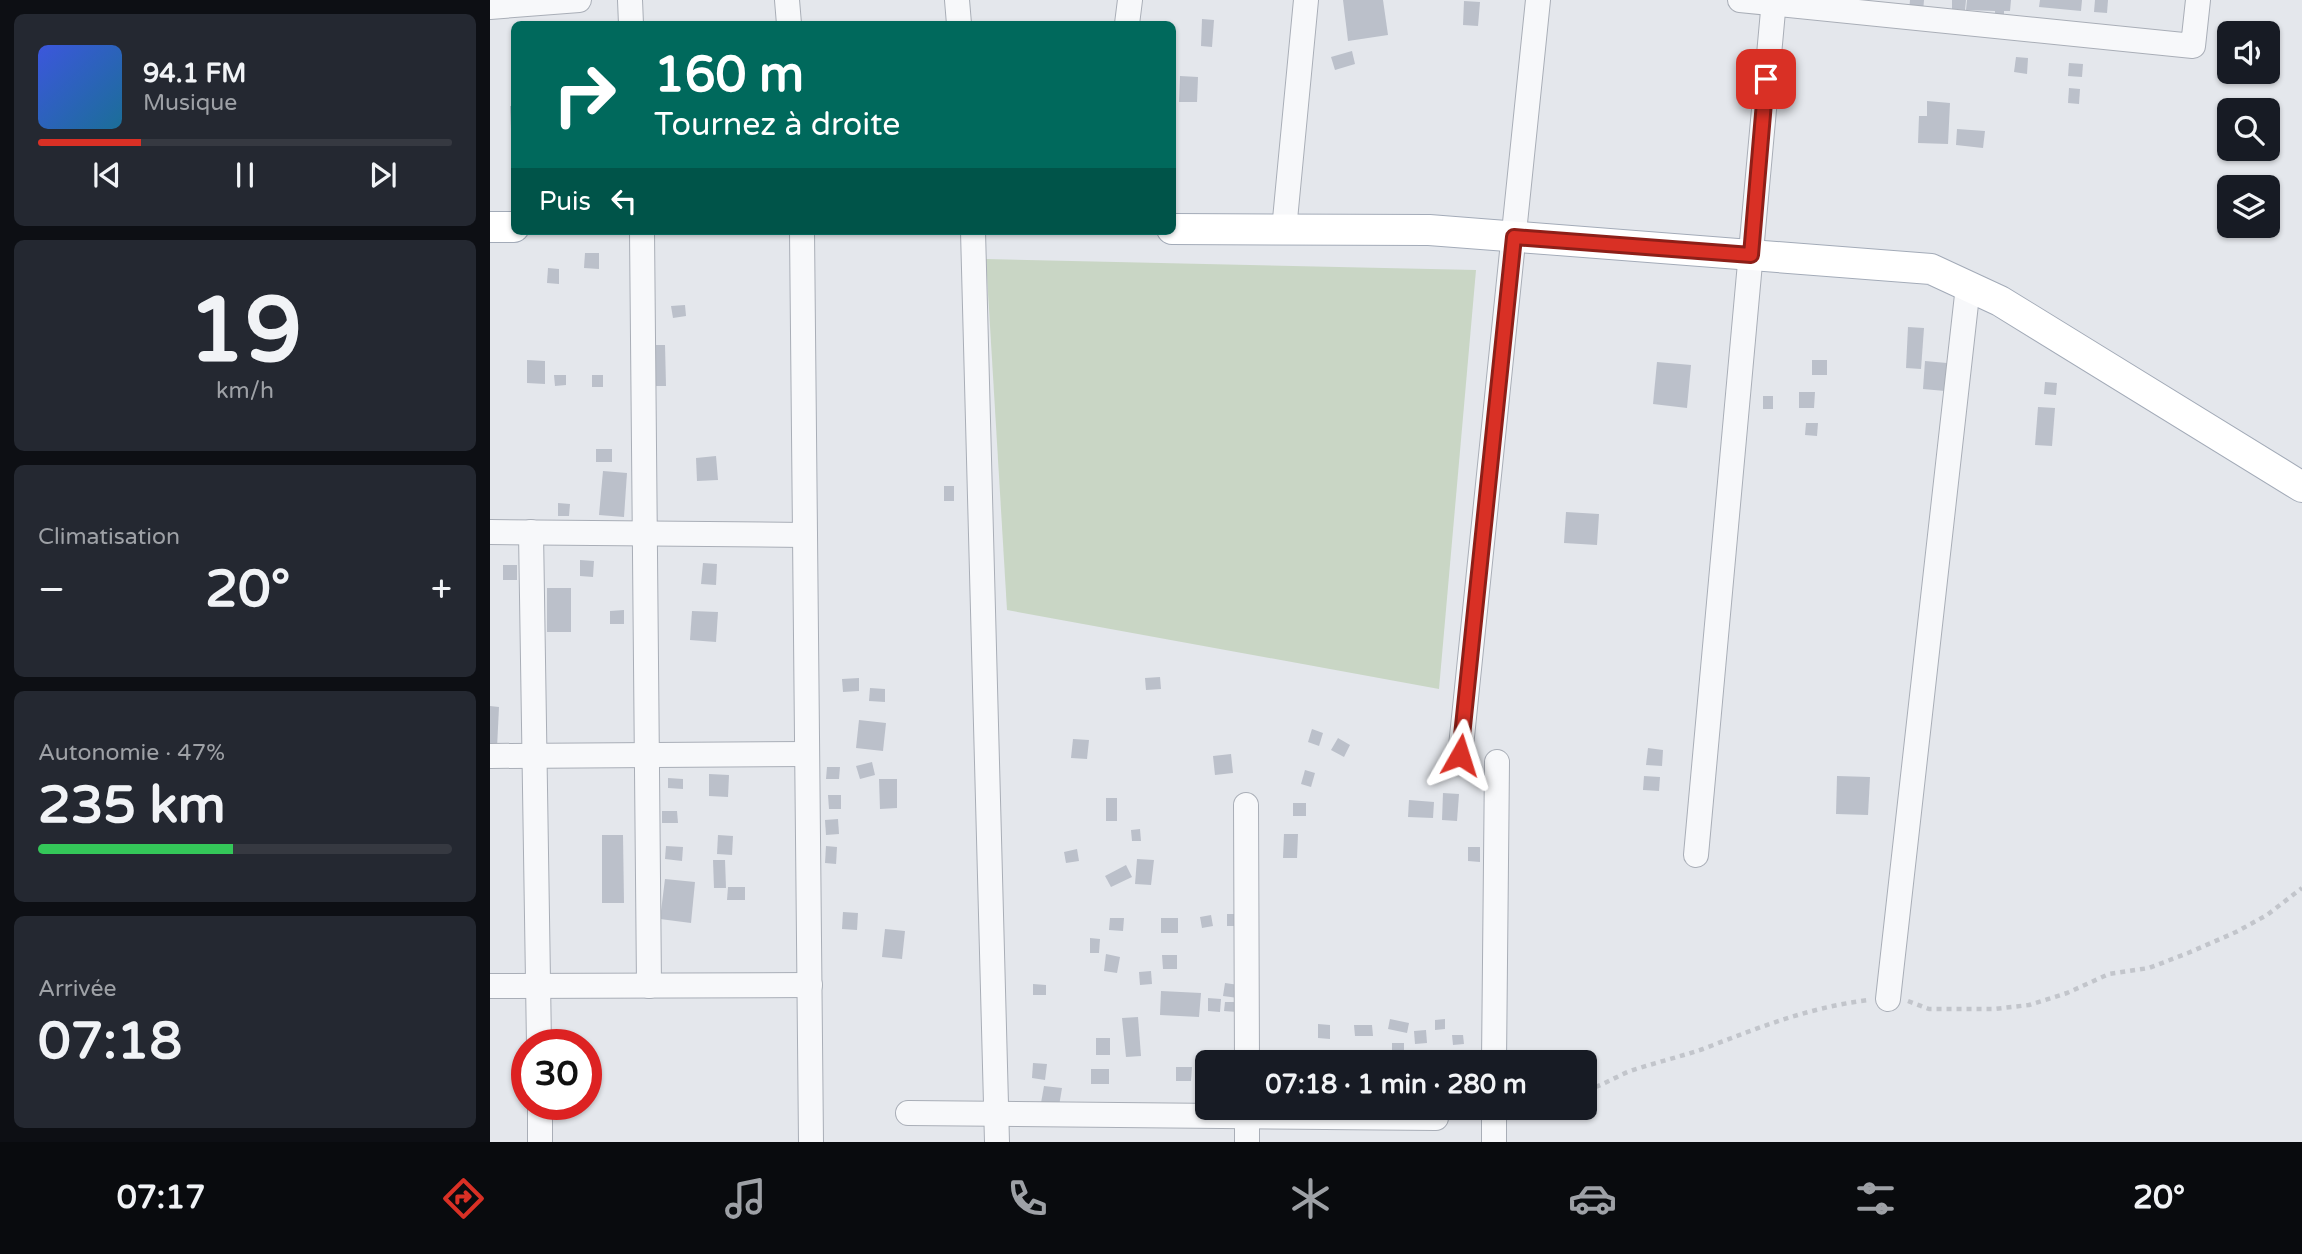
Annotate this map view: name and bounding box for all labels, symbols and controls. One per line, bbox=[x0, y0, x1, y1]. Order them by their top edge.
map controls bbox=[2217, 21, 2280, 238]
button: sound bbox=[2217, 21, 2280, 84]
text: 160 m bbox=[654, 46, 804, 105]
icon: right bbox=[539, 49, 630, 140]
pin bbox=[1736, 49, 1796, 109]
text: 94.1 FM bbox=[143, 58, 246, 89]
icon: arrive bbox=[1747, 60, 1785, 98]
text: Musique bbox=[143, 89, 237, 117]
button: search bbox=[2217, 98, 2280, 161]
text: Tournez à droite bbox=[654, 106, 900, 144]
icon: previous bbox=[88, 156, 126, 194]
icon: pause bbox=[226, 156, 264, 194]
icon: next bbox=[364, 156, 402, 194]
button: layers bbox=[2217, 175, 2280, 238]
icon: left bbox=[605, 182, 643, 220]
text: Puis bbox=[539, 186, 591, 217]
text: 19 bbox=[188, 276, 302, 386]
text: km/h bbox=[216, 377, 274, 405]
text: Climatisation bbox=[38, 523, 180, 551]
text: 20° bbox=[205, 558, 290, 621]
text: − bbox=[38, 567, 65, 613]
text: + bbox=[431, 567, 452, 613]
position arrow bbox=[1423, 718, 1497, 792]
text: Autonomie · 47% bbox=[38, 739, 225, 767]
text: 235 km bbox=[38, 774, 226, 837]
text: Arrivée bbox=[38, 975, 116, 1003]
text: 07:18 bbox=[38, 1010, 182, 1073]
speed limit sign: 30 bbox=[511, 1029, 602, 1120]
text: 07:18 · 1 min · 280 m bbox=[1265, 1069, 1527, 1100]
icon: directions bbox=[439, 1174, 488, 1223]
icon: music bbox=[721, 1174, 770, 1223]
icon: phone bbox=[1003, 1174, 1052, 1223]
icon: climate bbox=[1286, 1174, 1335, 1223]
icon: car bbox=[1568, 1174, 1617, 1223]
icon: filters bbox=[1851, 1174, 1900, 1223]
text: 07:17 bbox=[117, 1179, 205, 1217]
text: 20° bbox=[2133, 1179, 2185, 1217]

